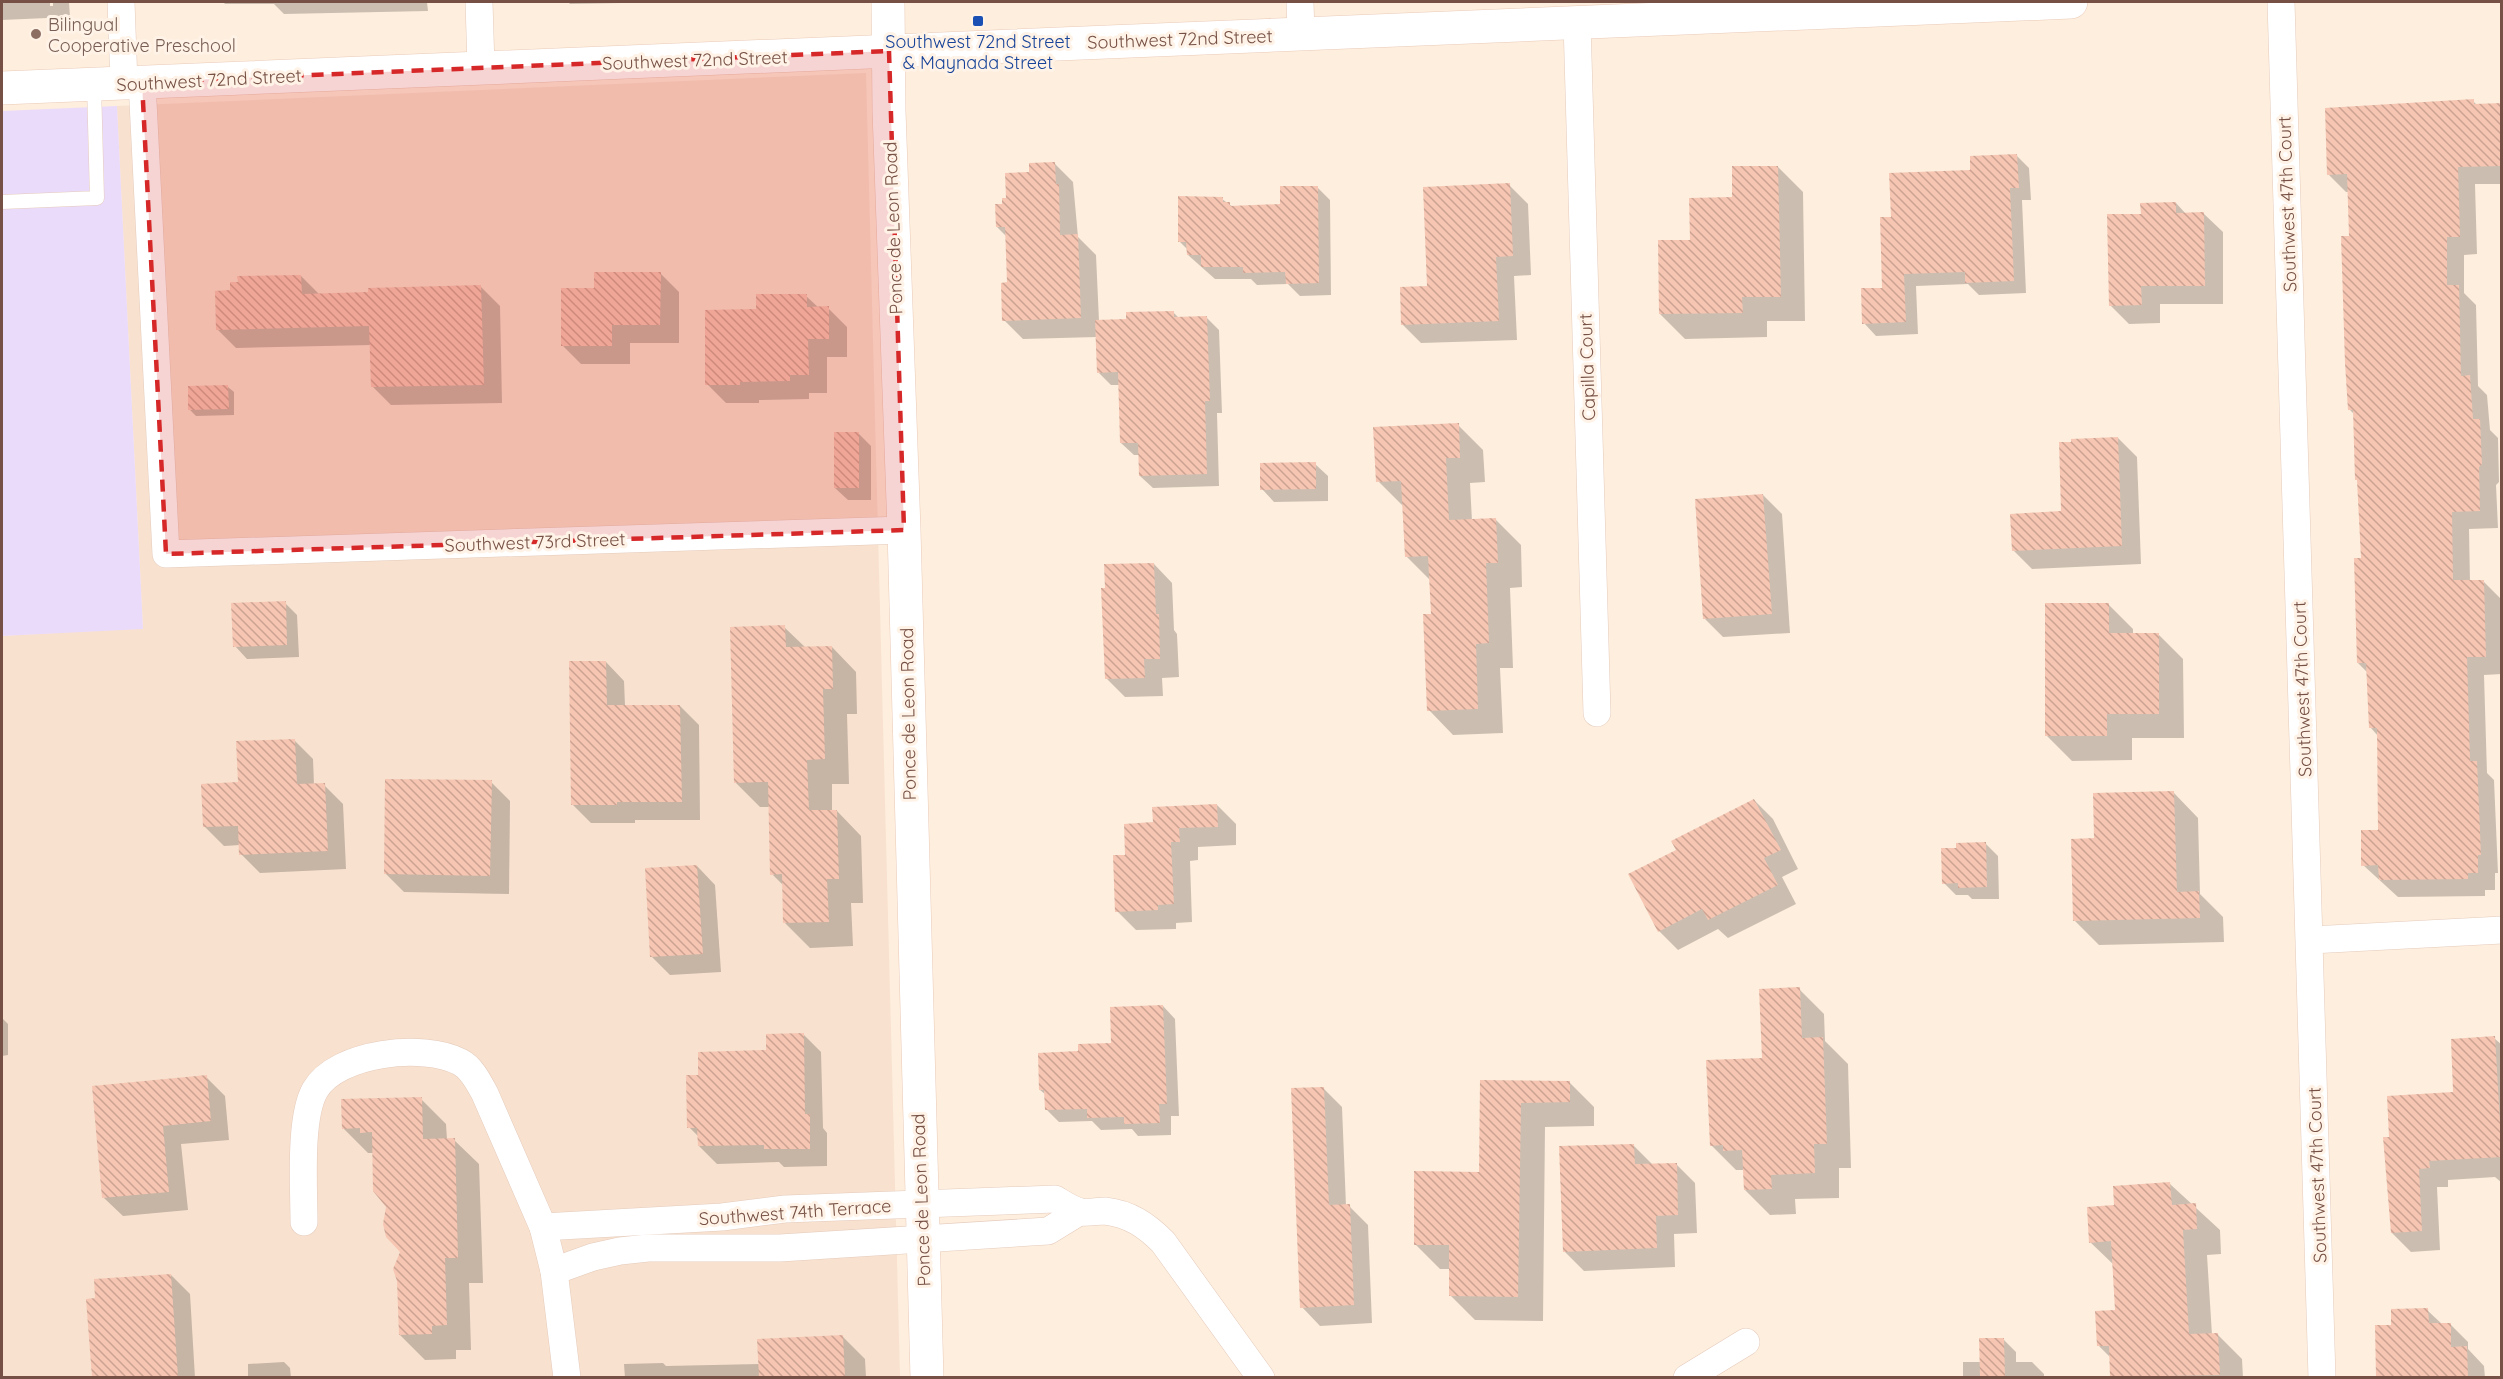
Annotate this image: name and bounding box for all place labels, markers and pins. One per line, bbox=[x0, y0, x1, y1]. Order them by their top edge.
place label: Bilingual Cooperative Preschool bbox=[48, 13, 236, 57]
marker: Southwest 72nd Street & Maynada Street bbox=[971, 14, 985, 28]
marker: Bilingual Cooperative Preschool bbox=[29, 27, 43, 41]
place label: Southwest 72nd Street & Maynada Street bbox=[885, 30, 1071, 74]

